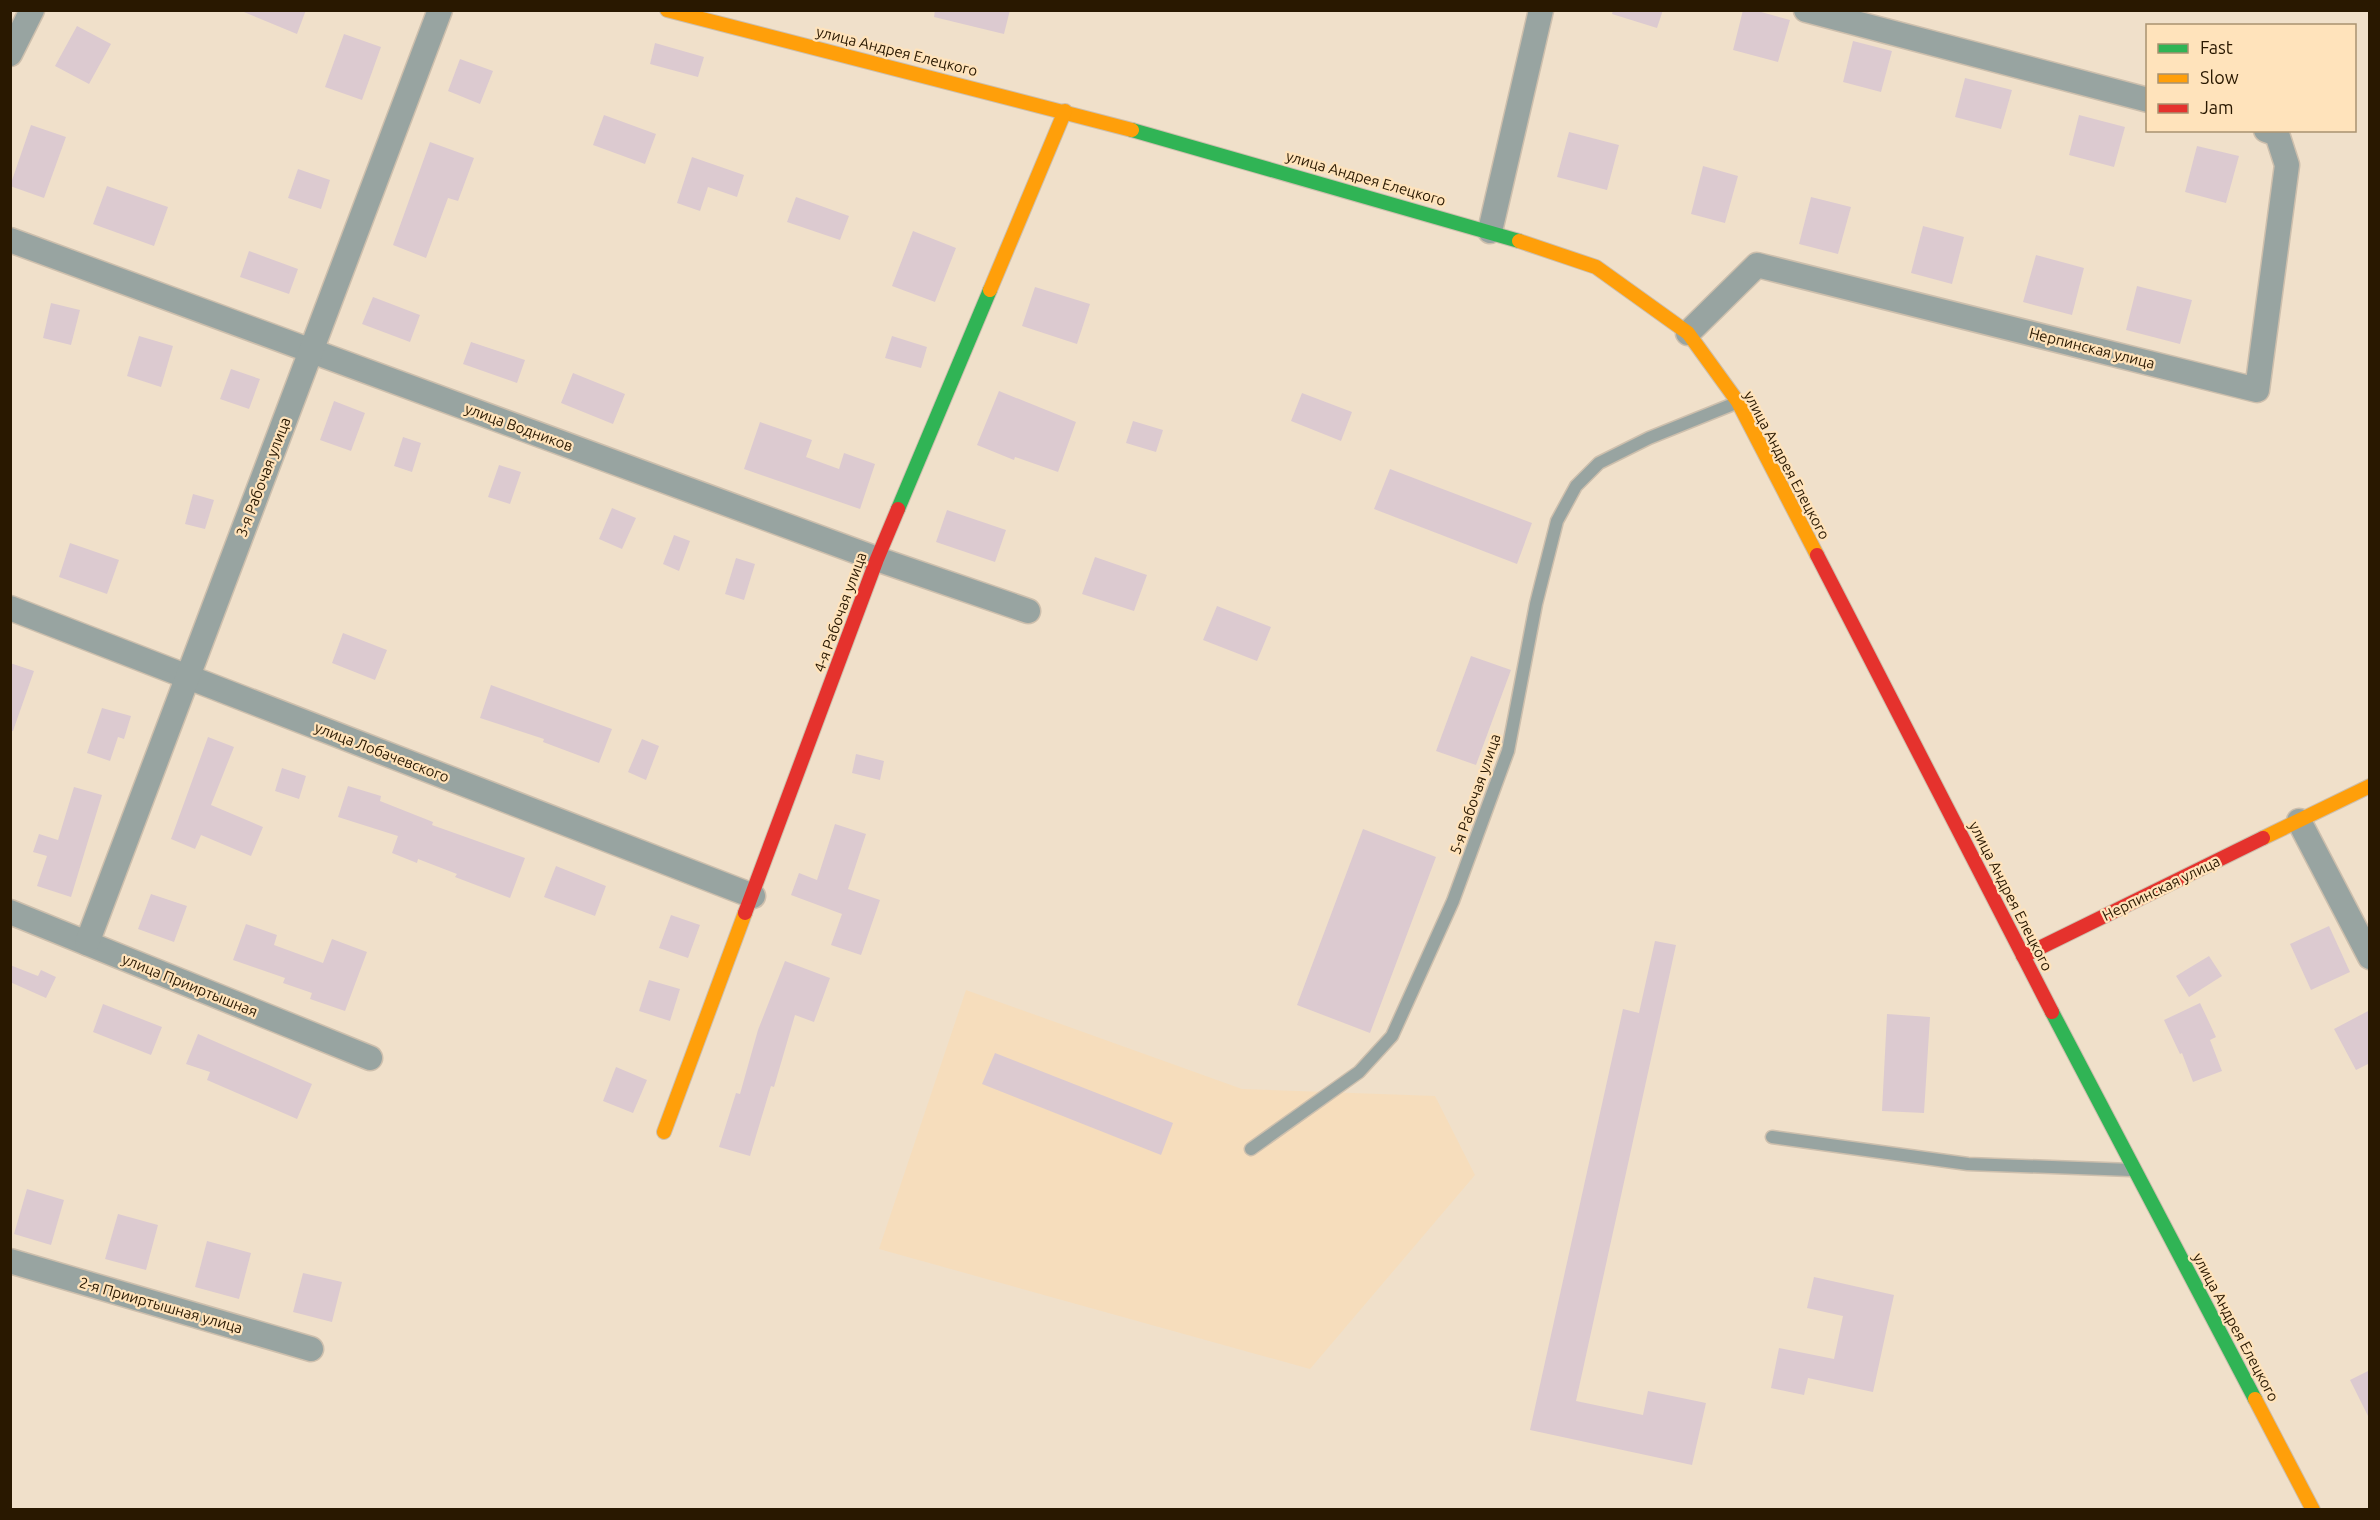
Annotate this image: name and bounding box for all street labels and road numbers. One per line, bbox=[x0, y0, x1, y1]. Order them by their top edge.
street label: улица Андрея Елецкого bbox=[815, 23, 979, 79]
street label: улица Андрея Елецкого bbox=[1284, 147, 1448, 209]
street label: Нерпинская улица bbox=[2027, 324, 2157, 372]
street label: улица Андрея Елецкого bbox=[1741, 388, 1833, 542]
street label: улица Водников bbox=[463, 400, 575, 454]
street label: 3-я Рабочая улица bbox=[232, 415, 294, 539]
street label: 4-я Рабочая улица bbox=[810, 550, 870, 674]
street label: улица Лобачевского bbox=[312, 719, 452, 785]
street label: 5-я Рабочая улица bbox=[1446, 731, 1504, 857]
street label: улица Андрея Елецкого bbox=[1966, 818, 2056, 974]
street label: Нерпинская улица bbox=[2099, 852, 2223, 924]
street label: улица Прииртышная bbox=[120, 950, 260, 1020]
street label: улица Андрея Елецкого bbox=[2190, 1250, 2282, 1404]
street label: 2-я Прииртышная улица bbox=[77, 1274, 245, 1336]

